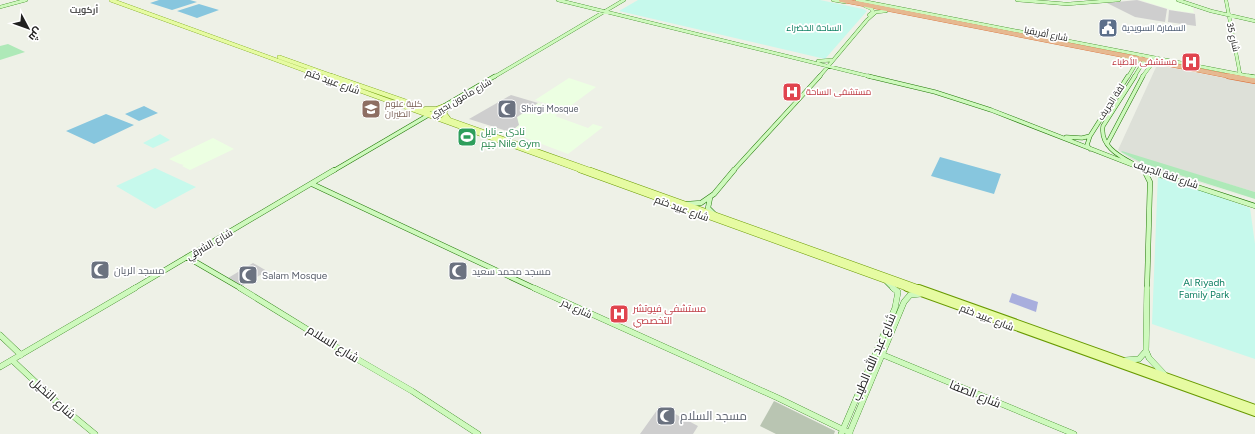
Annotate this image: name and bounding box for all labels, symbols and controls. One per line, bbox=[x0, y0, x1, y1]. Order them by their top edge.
district label: أركويت bbox=[70, 4, 98, 16]
north arrow bbox=[8, 8, 48, 48]
public building icon: السفارة السويدية bbox=[1097, 17, 1119, 39]
street label: شارع 35 bbox=[1224, 21, 1242, 53]
park label: الساحة الخضراء bbox=[786, 22, 842, 33]
place label: السفارة السويدية bbox=[1122, 22, 1186, 33]
street label: شارع أفريقيا bbox=[1023, 24, 1069, 44]
text: ش bbox=[26, 25, 45, 44]
hospital icon: مستشفی الأطباء bbox=[1180, 51, 1202, 73]
place label: مستشفی الأطباء bbox=[1112, 56, 1177, 67]
street label: شارع عبيد ختم bbox=[304, 66, 362, 98]
street label: شارع مأمون بحيري bbox=[428, 76, 494, 121]
hospital icon: مستشفى الساحة bbox=[781, 81, 803, 103]
street label: لفة الجريف bbox=[1095, 81, 1126, 122]
place label: مستشفى الساحة bbox=[806, 86, 872, 97]
school or university icon: كلية علوم الطيران bbox=[360, 98, 382, 120]
place label: كلية علوم الطيران bbox=[385, 98, 422, 119]
mosque icon: Shirgi Mosque bbox=[496, 98, 518, 120]
place label: Shirgi Mosque bbox=[521, 103, 579, 114]
place label: نادي - نايل جيم Nile Gym bbox=[481, 125, 540, 151]
sports icon: نادي - نايل جيم Nile Gym bbox=[456, 126, 478, 148]
street label: شارع لفة الجريف bbox=[1132, 157, 1200, 192]
street label: شارع عبيد ختم bbox=[653, 193, 711, 225]
street label: شارع الشرقي bbox=[184, 226, 235, 264]
mosque icon: مسجد الريان bbox=[89, 259, 111, 281]
mosque icon: مسجد محمد سعيد bbox=[447, 260, 469, 282]
place label: مسجد الريان bbox=[114, 264, 164, 277]
mosque icon: Salam Mosque bbox=[237, 264, 259, 286]
place label: مسجد محمد سعيد bbox=[472, 265, 551, 278]
place label: Salam Mosque bbox=[262, 269, 328, 282]
park label: Al Riyadh Family Park bbox=[1179, 276, 1229, 301]
street label: شارع بدر bbox=[558, 295, 594, 321]
street label: شارع عبيد ختم bbox=[958, 301, 1016, 335]
place label: مستشفى فيوتشر التخصصي bbox=[632, 302, 706, 328]
hospital icon: مستشفى فيوتشر التخصصي bbox=[608, 303, 630, 325]
street label: شارع عبد الله الطيب bbox=[848, 311, 900, 403]
street label: شارع السلام bbox=[304, 323, 362, 366]
street label: شارع النخيل bbox=[27, 374, 78, 423]
street label: شارع الصفا bbox=[947, 377, 1003, 412]
mosque icon: مسجد السلام bbox=[655, 405, 677, 427]
place label: مسجد السلام bbox=[680, 409, 747, 424]

